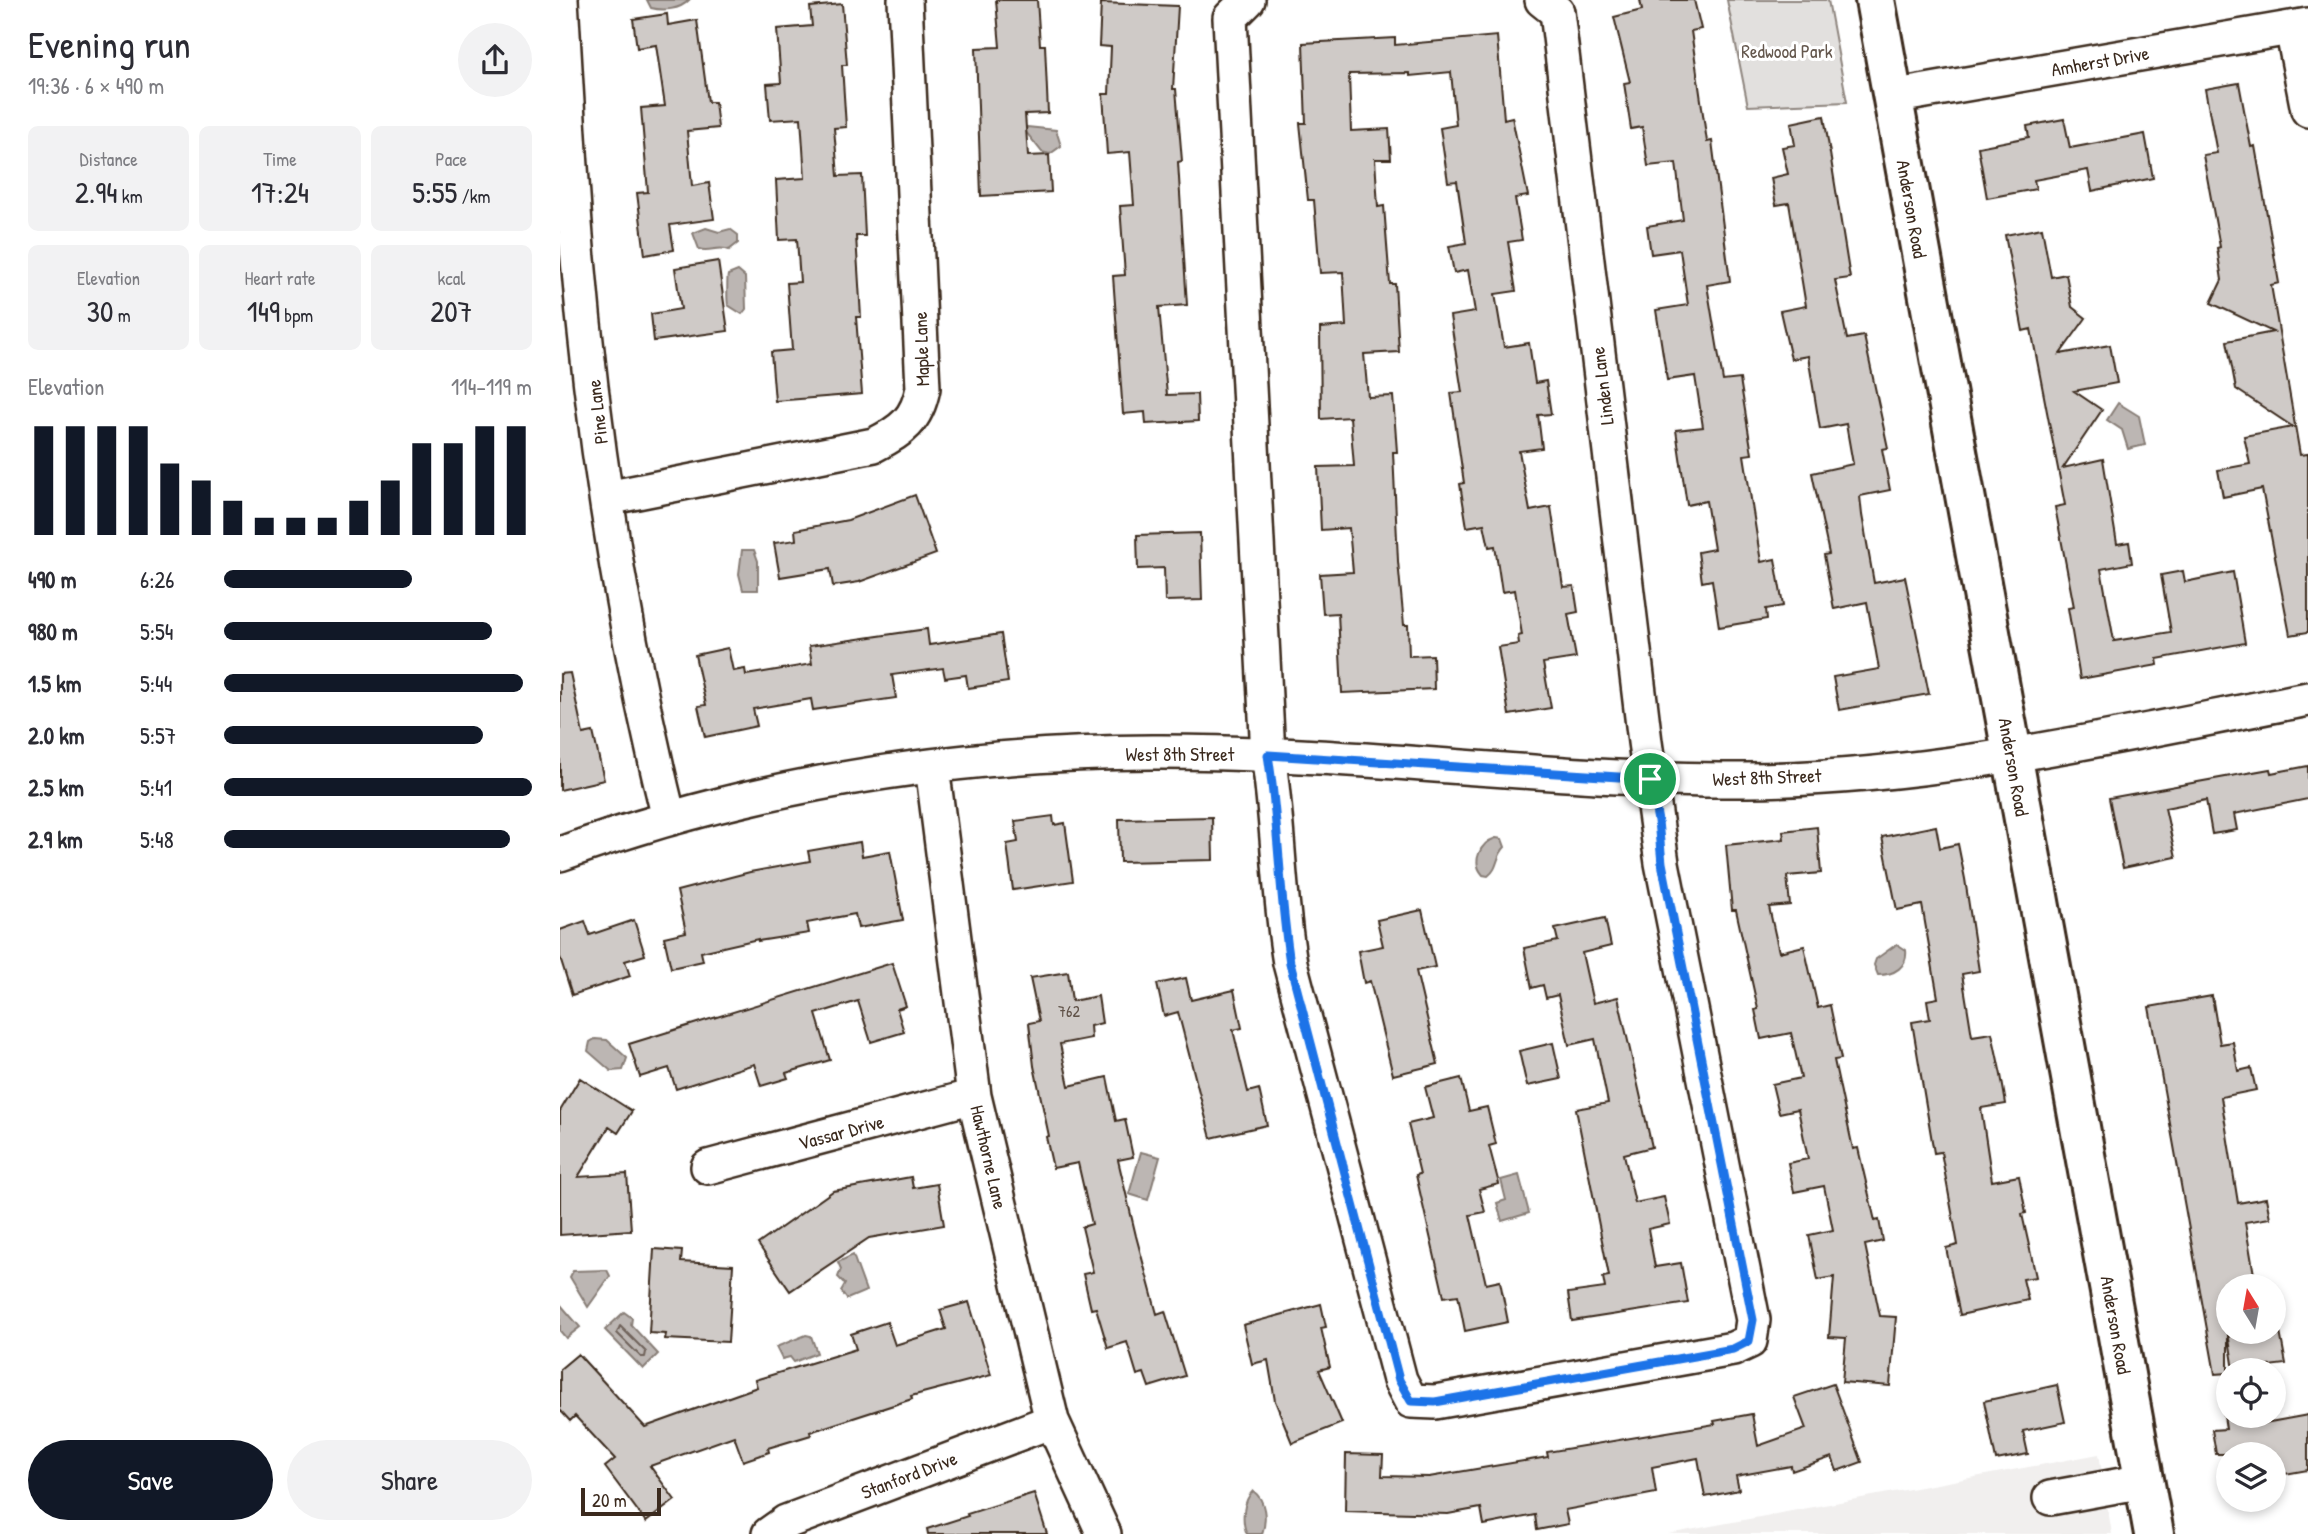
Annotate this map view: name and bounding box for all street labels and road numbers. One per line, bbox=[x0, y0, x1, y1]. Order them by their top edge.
street label: Amherst Drive bbox=[2049, 40, 2151, 82]
street label: Anderson Road bbox=[1891, 158, 1934, 261]
street label: Maple Lane bbox=[907, 311, 935, 387]
street label: Linden Lane bbox=[1584, 345, 1620, 427]
street label: Pine Lane bbox=[580, 378, 614, 446]
street label: Anderson Road bbox=[1993, 716, 2036, 819]
street label: West 8th Street bbox=[1126, 741, 1235, 767]
street label: West 8th Street bbox=[1712, 762, 1822, 792]
street label: Hawthorne Lane bbox=[964, 1103, 1014, 1212]
street label: Vassar Drive bbox=[795, 1108, 887, 1156]
street label: Anderson Road bbox=[2095, 1274, 2138, 1377]
street label: Stanford Drive bbox=[857, 1445, 961, 1505]

